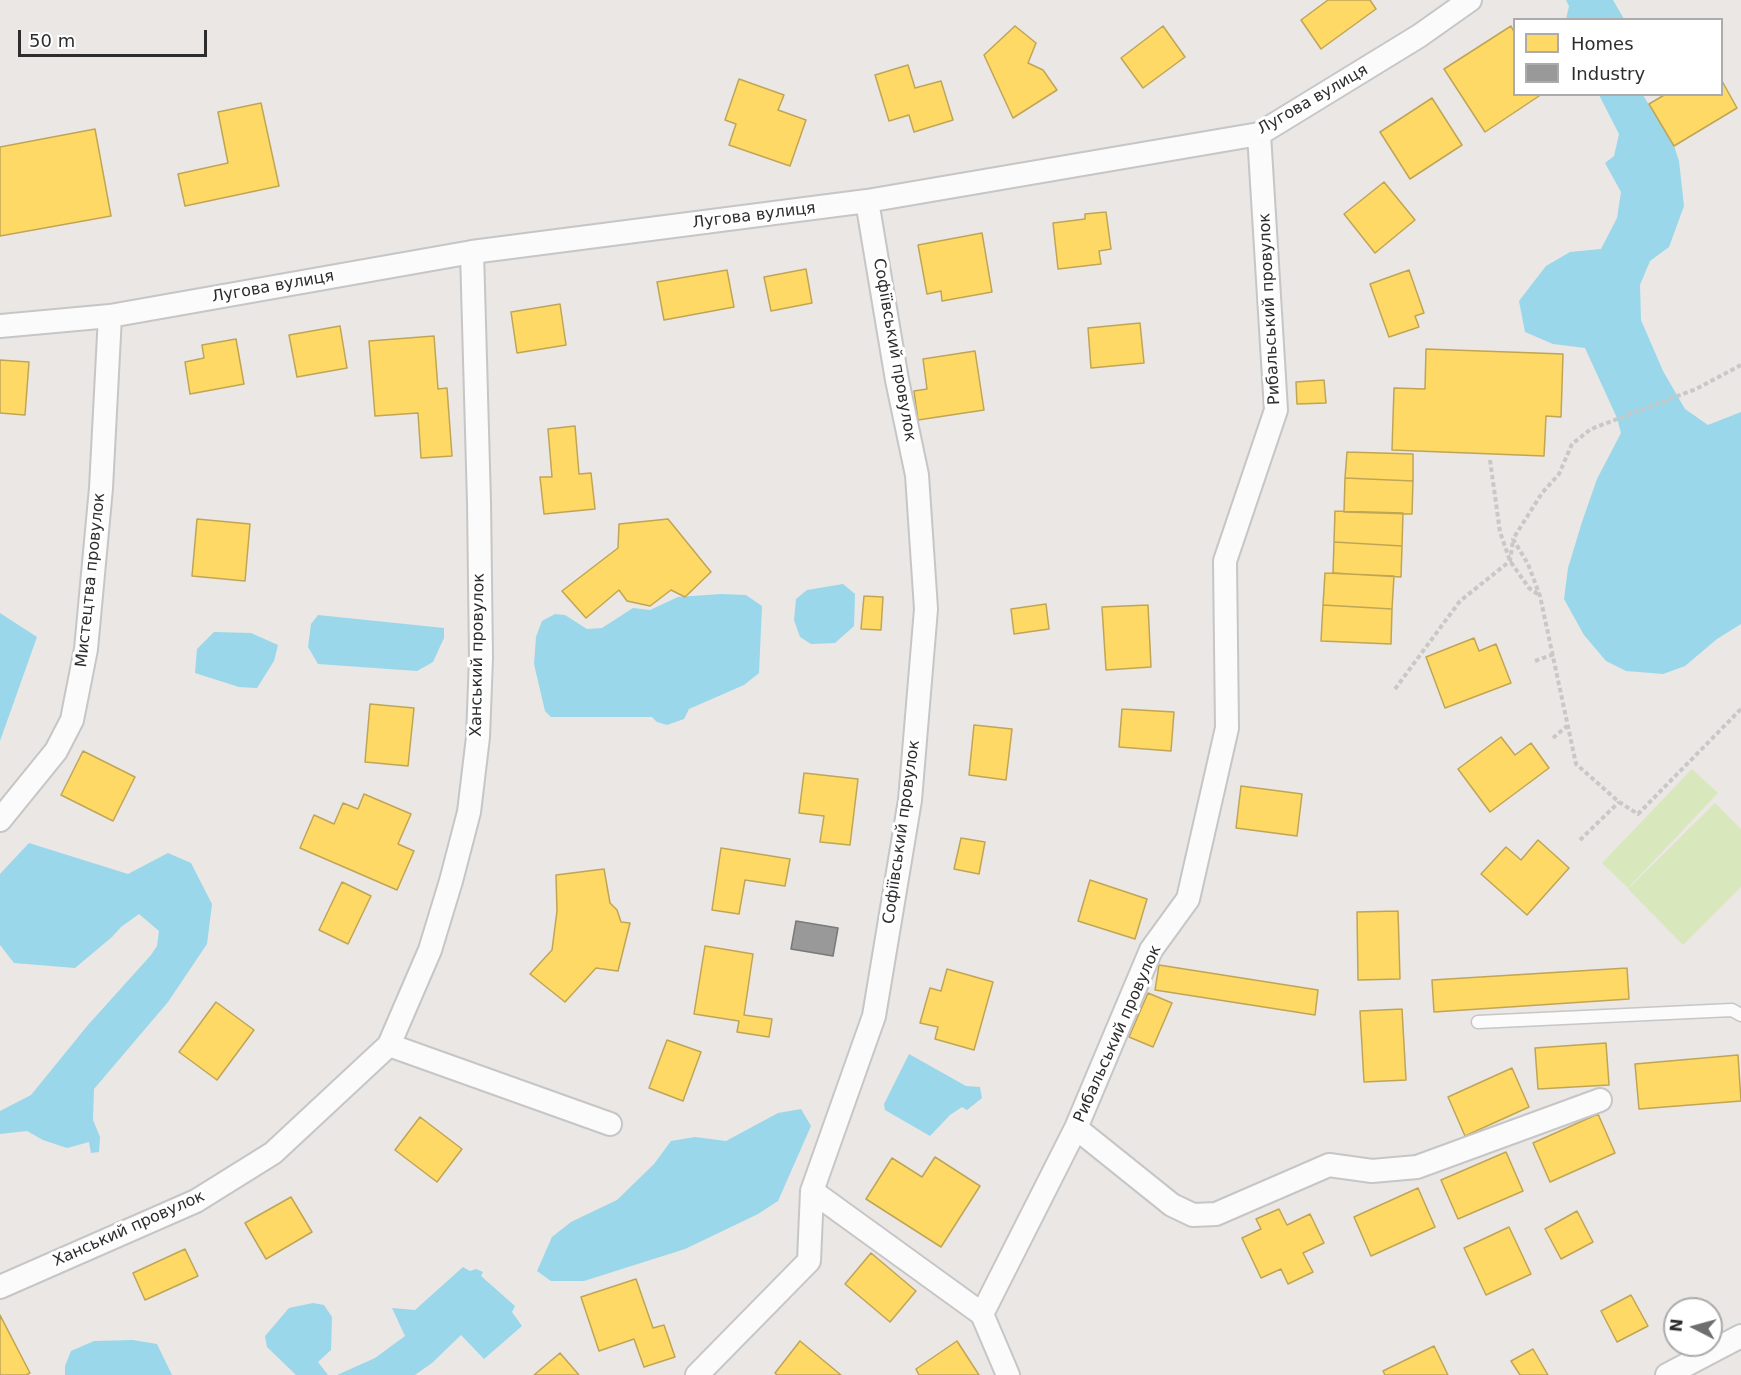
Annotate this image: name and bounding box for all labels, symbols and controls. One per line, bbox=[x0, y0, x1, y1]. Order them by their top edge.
scale bar bbox=[21, 18, 210, 56]
legend bbox=[1513, 18, 1723, 96]
text: 50 m bbox=[29, 30, 75, 51]
text: Homes bbox=[1571, 33, 1634, 54]
street label: Лугова вулиця bbox=[1254, 61, 1372, 139]
text: Industry bbox=[1571, 63, 1645, 84]
street label: Лугова вулиця bbox=[691, 199, 817, 233]
street label: Рибальський провулок bbox=[1255, 213, 1285, 405]
street label: Софіївський провулок bbox=[868, 257, 920, 443]
street label: Лугова вулиця bbox=[210, 267, 336, 307]
street label: Мистецтва провулок bbox=[72, 492, 110, 668]
street label: Ханський провулок bbox=[467, 573, 489, 737]
street label: Софіївський провулок bbox=[880, 739, 924, 925]
street label: Рибальський провулок bbox=[1070, 942, 1166, 1126]
street label: Ханський провулок bbox=[50, 1187, 208, 1271]
north arrow bbox=[1663, 1297, 1723, 1357]
text: N bbox=[1666, 1318, 1687, 1333]

